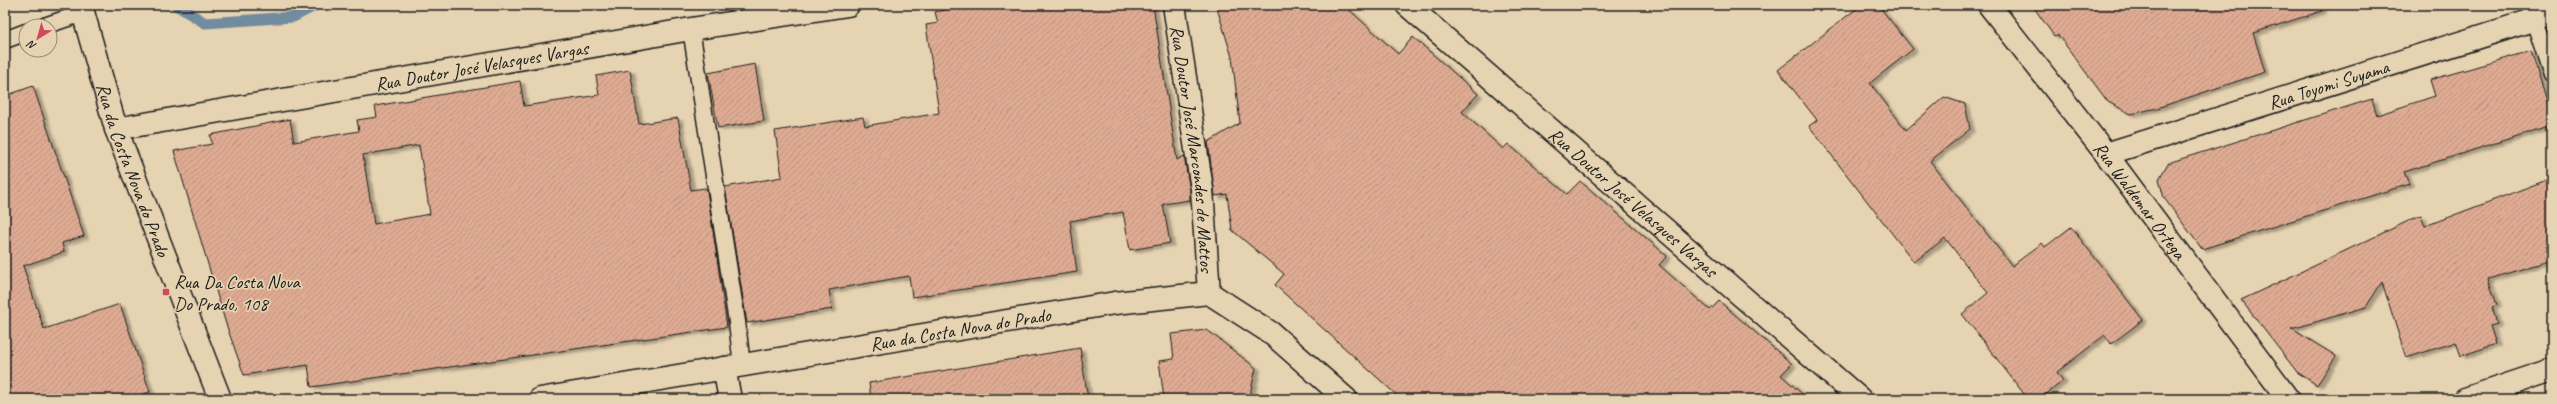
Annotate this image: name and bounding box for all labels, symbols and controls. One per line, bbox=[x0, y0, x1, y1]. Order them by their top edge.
north arrow bbox=[18, 18, 58, 58]
street label: Rua Doutor José Marcondes de Mattos bbox=[1164, 24, 1219, 275]
street label: Rua Doutor José Velasques Vargas bbox=[373, 36, 592, 97]
text: N bbox=[23, 37, 39, 54]
street label: Rua Toyomi Suyama bbox=[2265, 55, 2393, 115]
street label: Rua da Costa Nova do Prado bbox=[91, 81, 175, 261]
street label: Rua Doutor José Velasques Vargas bbox=[1543, 123, 1724, 284]
street label: Rua Waldemar Ortega bbox=[2088, 137, 2192, 266]
place label: Rua Da Costa Nova Do Prado, 108 bbox=[174, 270, 301, 316]
marker: Rua Da Costa Nova Do Prado, 108 bbox=[161, 287, 171, 297]
street label: Rua da Costa Nova do Prado bbox=[868, 303, 1054, 357]

